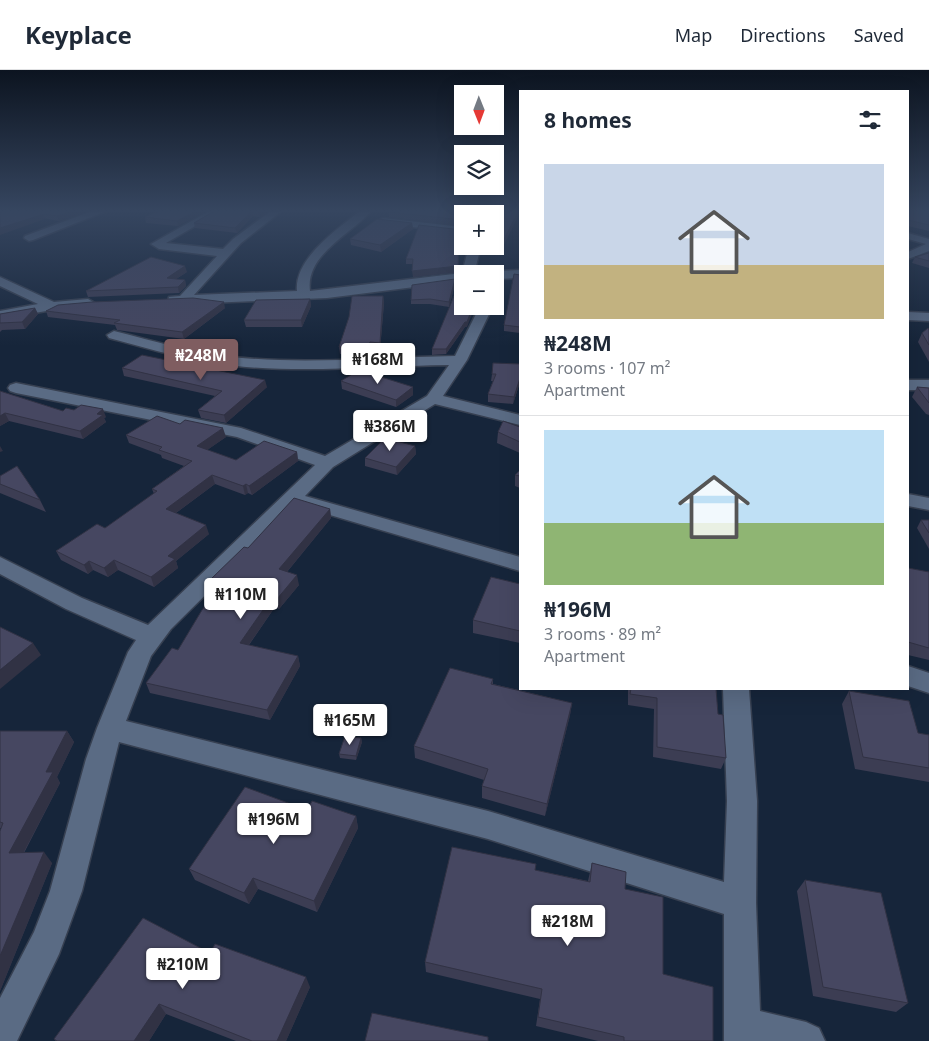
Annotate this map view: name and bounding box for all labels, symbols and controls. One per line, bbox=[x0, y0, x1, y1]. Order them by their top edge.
text: Keyplace bbox=[25, 18, 132, 51]
text: Map bbox=[675, 23, 712, 47]
text: Directions bbox=[740, 23, 826, 47]
text: Saved bbox=[854, 23, 904, 47]
north arrow bbox=[454, 85, 504, 135]
map controls bbox=[454, 85, 504, 315]
text: 8 homes bbox=[544, 106, 632, 134]
icon: filters bbox=[856, 106, 884, 134]
button: layers bbox=[454, 145, 504, 195]
icon: home bbox=[669, 197, 759, 287]
button: + bbox=[454, 205, 504, 255]
button: − bbox=[454, 265, 504, 315]
text: ₦248M bbox=[544, 329, 612, 357]
pin: ₦248M bbox=[166, 338, 236, 381]
pin: ₦168M bbox=[343, 342, 413, 385]
text: ₦248M bbox=[175, 344, 227, 366]
text: ₦168M bbox=[352, 348, 404, 370]
text: 3 rooms · 107 m² bbox=[544, 357, 670, 379]
text: Apartment bbox=[544, 379, 625, 401]
pin: ₦386M bbox=[355, 410, 425, 452]
text: ₦386M bbox=[364, 415, 416, 437]
icon: home bbox=[669, 462, 759, 552]
pin: ₦110M bbox=[206, 578, 276, 620]
text: ₦110M bbox=[215, 583, 267, 605]
text: ₦196M bbox=[544, 595, 612, 623]
text: 3 rooms · 89 m² bbox=[544, 623, 661, 645]
text: Apartment bbox=[544, 645, 625, 667]
pin: ₦165M bbox=[315, 704, 385, 746]
text: ₦165M bbox=[324, 709, 376, 731]
pin: ₦196M bbox=[239, 802, 309, 845]
text: ₦196M bbox=[248, 808, 300, 830]
pin: ₦218M bbox=[533, 904, 603, 947]
text: ₦218M bbox=[542, 910, 594, 932]
pin: ₦210M bbox=[148, 948, 218, 990]
text: ₦210M bbox=[157, 953, 209, 975]

